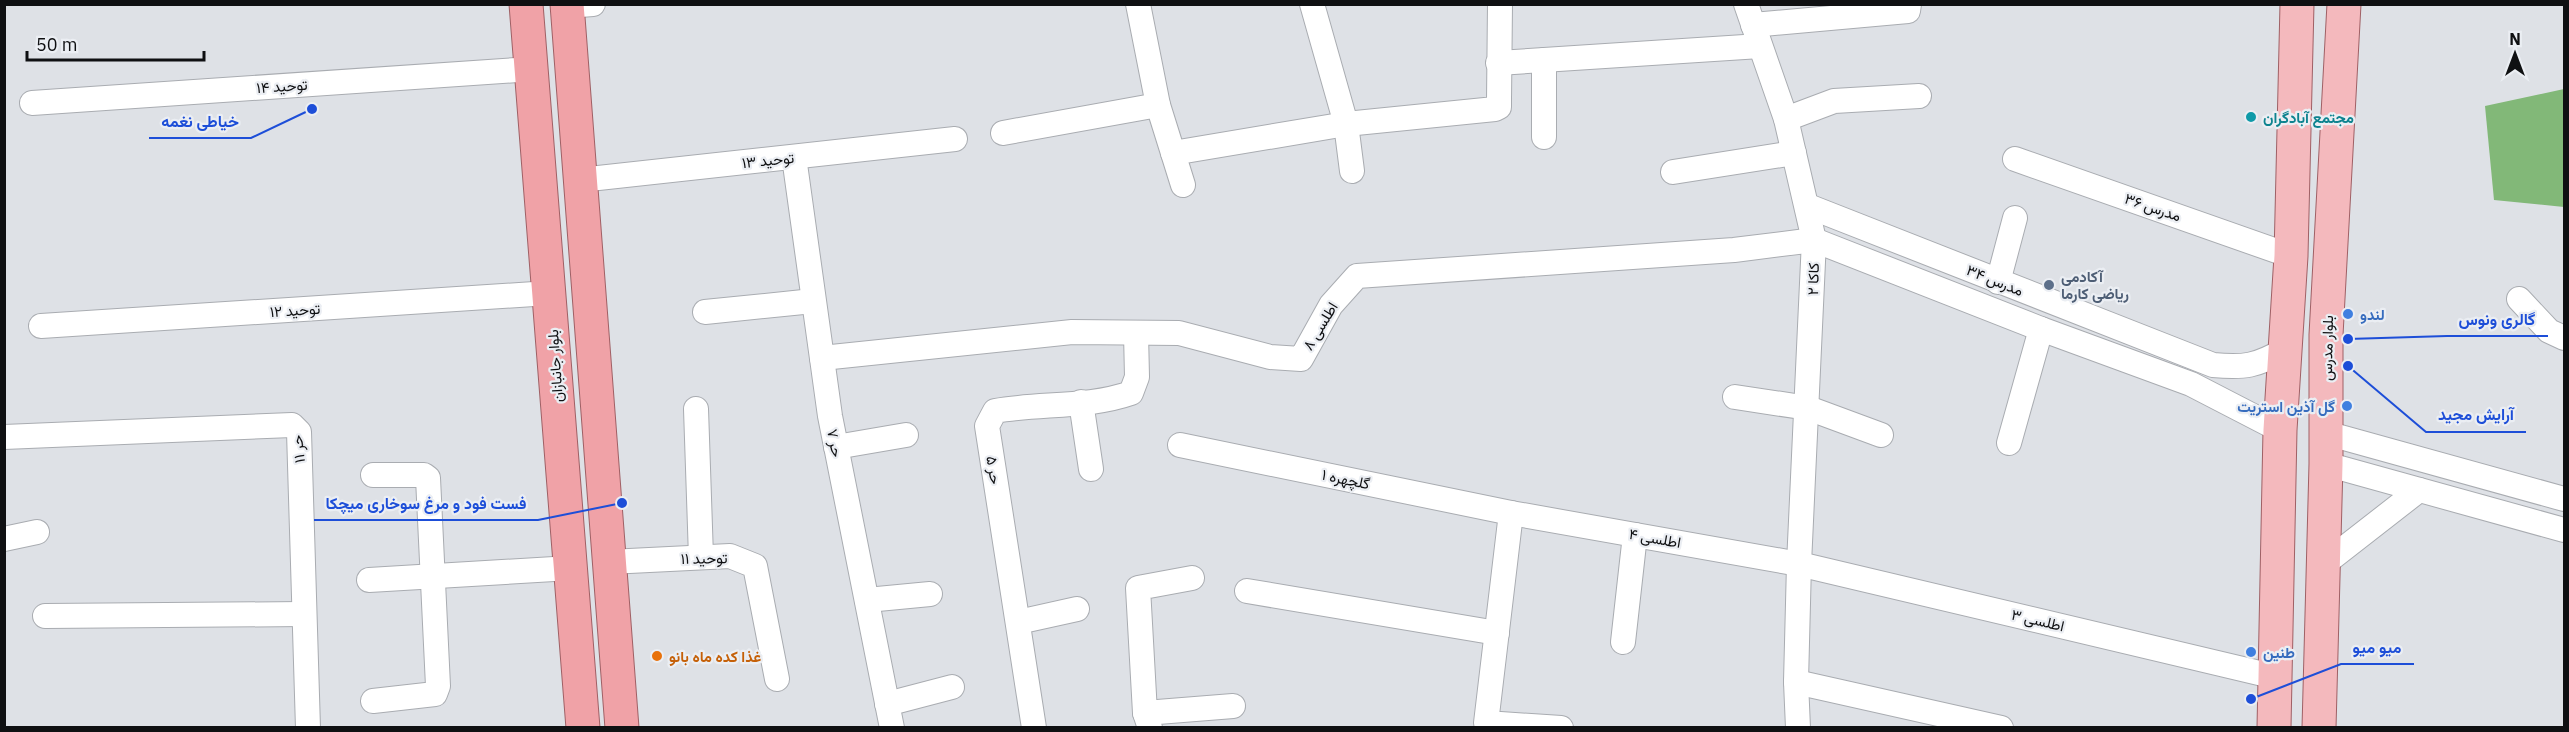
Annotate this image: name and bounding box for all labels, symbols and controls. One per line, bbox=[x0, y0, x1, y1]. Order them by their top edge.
scale bar bbox=[27, 24, 204, 62]
north arrow bbox=[2485, 24, 2545, 84]
text: N bbox=[2509, 29, 2521, 49]
text: 50 m bbox=[36, 33, 78, 56]
street label: توحید ۱۴ bbox=[256, 75, 309, 97]
callout: خیاطی نغمه bbox=[149, 104, 251, 138]
place label: مجتمع آبادگران bbox=[2263, 108, 2354, 128]
marker: مجتمع آبادگران bbox=[2244, 110, 2258, 124]
text: خیاطی نغمه bbox=[161, 111, 239, 131]
street label: توحید ۱۳ bbox=[741, 148, 795, 172]
street label: مدرس ۳۶ bbox=[2122, 189, 2184, 226]
street label: مدرس ۳۴ bbox=[1963, 260, 2026, 301]
street label: کاکا ۲ bbox=[1803, 262, 1823, 296]
place label: آکادمی ریاضی کارما bbox=[2061, 267, 2129, 303]
marker: آکادمی ریاضی کارما bbox=[2042, 278, 2056, 292]
street label: اطلسی ۸ bbox=[1298, 298, 1343, 354]
street label: توحید ۱۲ bbox=[269, 299, 321, 321]
callout: گالری ونوس bbox=[2447, 302, 2548, 336]
place label: لندو bbox=[2360, 305, 2385, 324]
marker: لندو bbox=[2341, 307, 2355, 321]
text: گالری ونوس bbox=[2459, 309, 2535, 330]
street label: بلوار مدرس bbox=[2317, 315, 2338, 381]
street label: بلوار جانبازان bbox=[543, 329, 567, 403]
place label: گل آذین استریت bbox=[2237, 397, 2335, 416]
callout: آرایش مجید bbox=[2426, 398, 2526, 432]
marker: گل آذین استریت bbox=[2340, 399, 2354, 413]
text: آرایش مجید bbox=[2438, 404, 2516, 425]
street label: حر ۷ bbox=[823, 427, 847, 459]
street label: حر ۱۱ bbox=[287, 434, 309, 464]
street label: حر ۵ bbox=[982, 455, 1006, 485]
street label: گلچهره ۱ bbox=[1320, 465, 1372, 494]
callout: فست فود و مرغ سوخاری میچکا bbox=[314, 486, 538, 520]
text: فست فود و مرغ سوخاری میچکا bbox=[326, 493, 526, 515]
street label: اطلسی ۴ bbox=[1627, 524, 1683, 553]
street label: توحید ۱۱ bbox=[680, 548, 728, 568]
street label: اطلسی ۳ bbox=[2009, 605, 2066, 636]
callout: میو میو bbox=[2341, 630, 2414, 664]
text: میو میو bbox=[2353, 637, 2402, 658]
place label: طنین bbox=[2263, 643, 2295, 662]
marker: طنین bbox=[2244, 645, 2258, 659]
place label: غذا کده ماه بانو bbox=[669, 647, 761, 666]
marker: غذا کده ماه بانو bbox=[650, 649, 664, 663]

